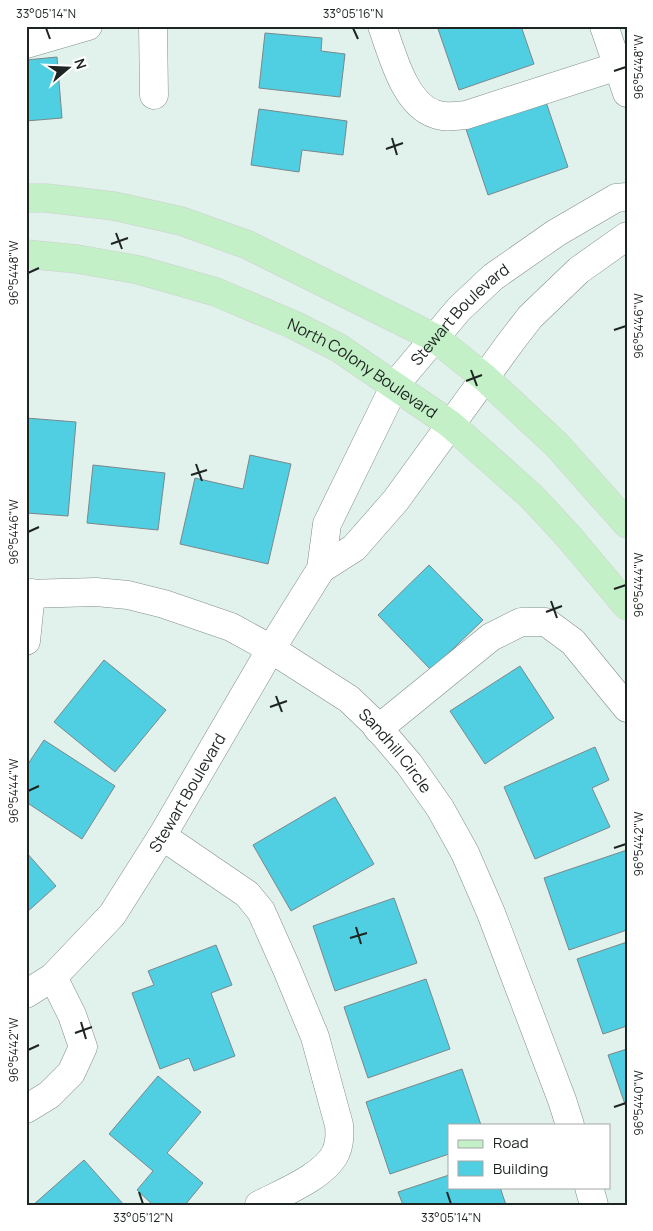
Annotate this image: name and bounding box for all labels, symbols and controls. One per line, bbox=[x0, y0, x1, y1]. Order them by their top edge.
text: 33°05'14"N bbox=[16, 5, 76, 22]
text: 33°05'16"N bbox=[323, 5, 383, 22]
text: 96°54'48"W bbox=[630, 34, 647, 100]
north arrow bbox=[42, 42, 92, 92]
text: N bbox=[70, 56, 91, 71]
text: 96°54'48"W bbox=[5, 240, 22, 306]
street label: Stewart Boulevard bbox=[405, 258, 513, 370]
text: 96°54'46"W bbox=[630, 292, 647, 359]
street label: North Colony Boulevard bbox=[284, 313, 442, 423]
text: 96°54'46"W bbox=[5, 498, 22, 565]
text: 96°54'44"W bbox=[630, 552, 647, 617]
street label: Sandhill Circle bbox=[354, 703, 437, 797]
street label: Stewart Boulevard bbox=[144, 729, 231, 856]
text: 96°54'44"W bbox=[5, 758, 22, 823]
text: 96°54'42"W bbox=[630, 811, 647, 876]
text: 96°54'42"W bbox=[5, 1017, 22, 1082]
text: 96°54'40"W bbox=[630, 1070, 647, 1136]
legend bbox=[448, 1124, 610, 1188]
text: Road bbox=[493, 1132, 529, 1153]
text: Building bbox=[493, 1158, 548, 1179]
text: 33°05'12"N bbox=[113, 1209, 173, 1226]
text: 33°05'14"N bbox=[421, 1209, 481, 1226]

